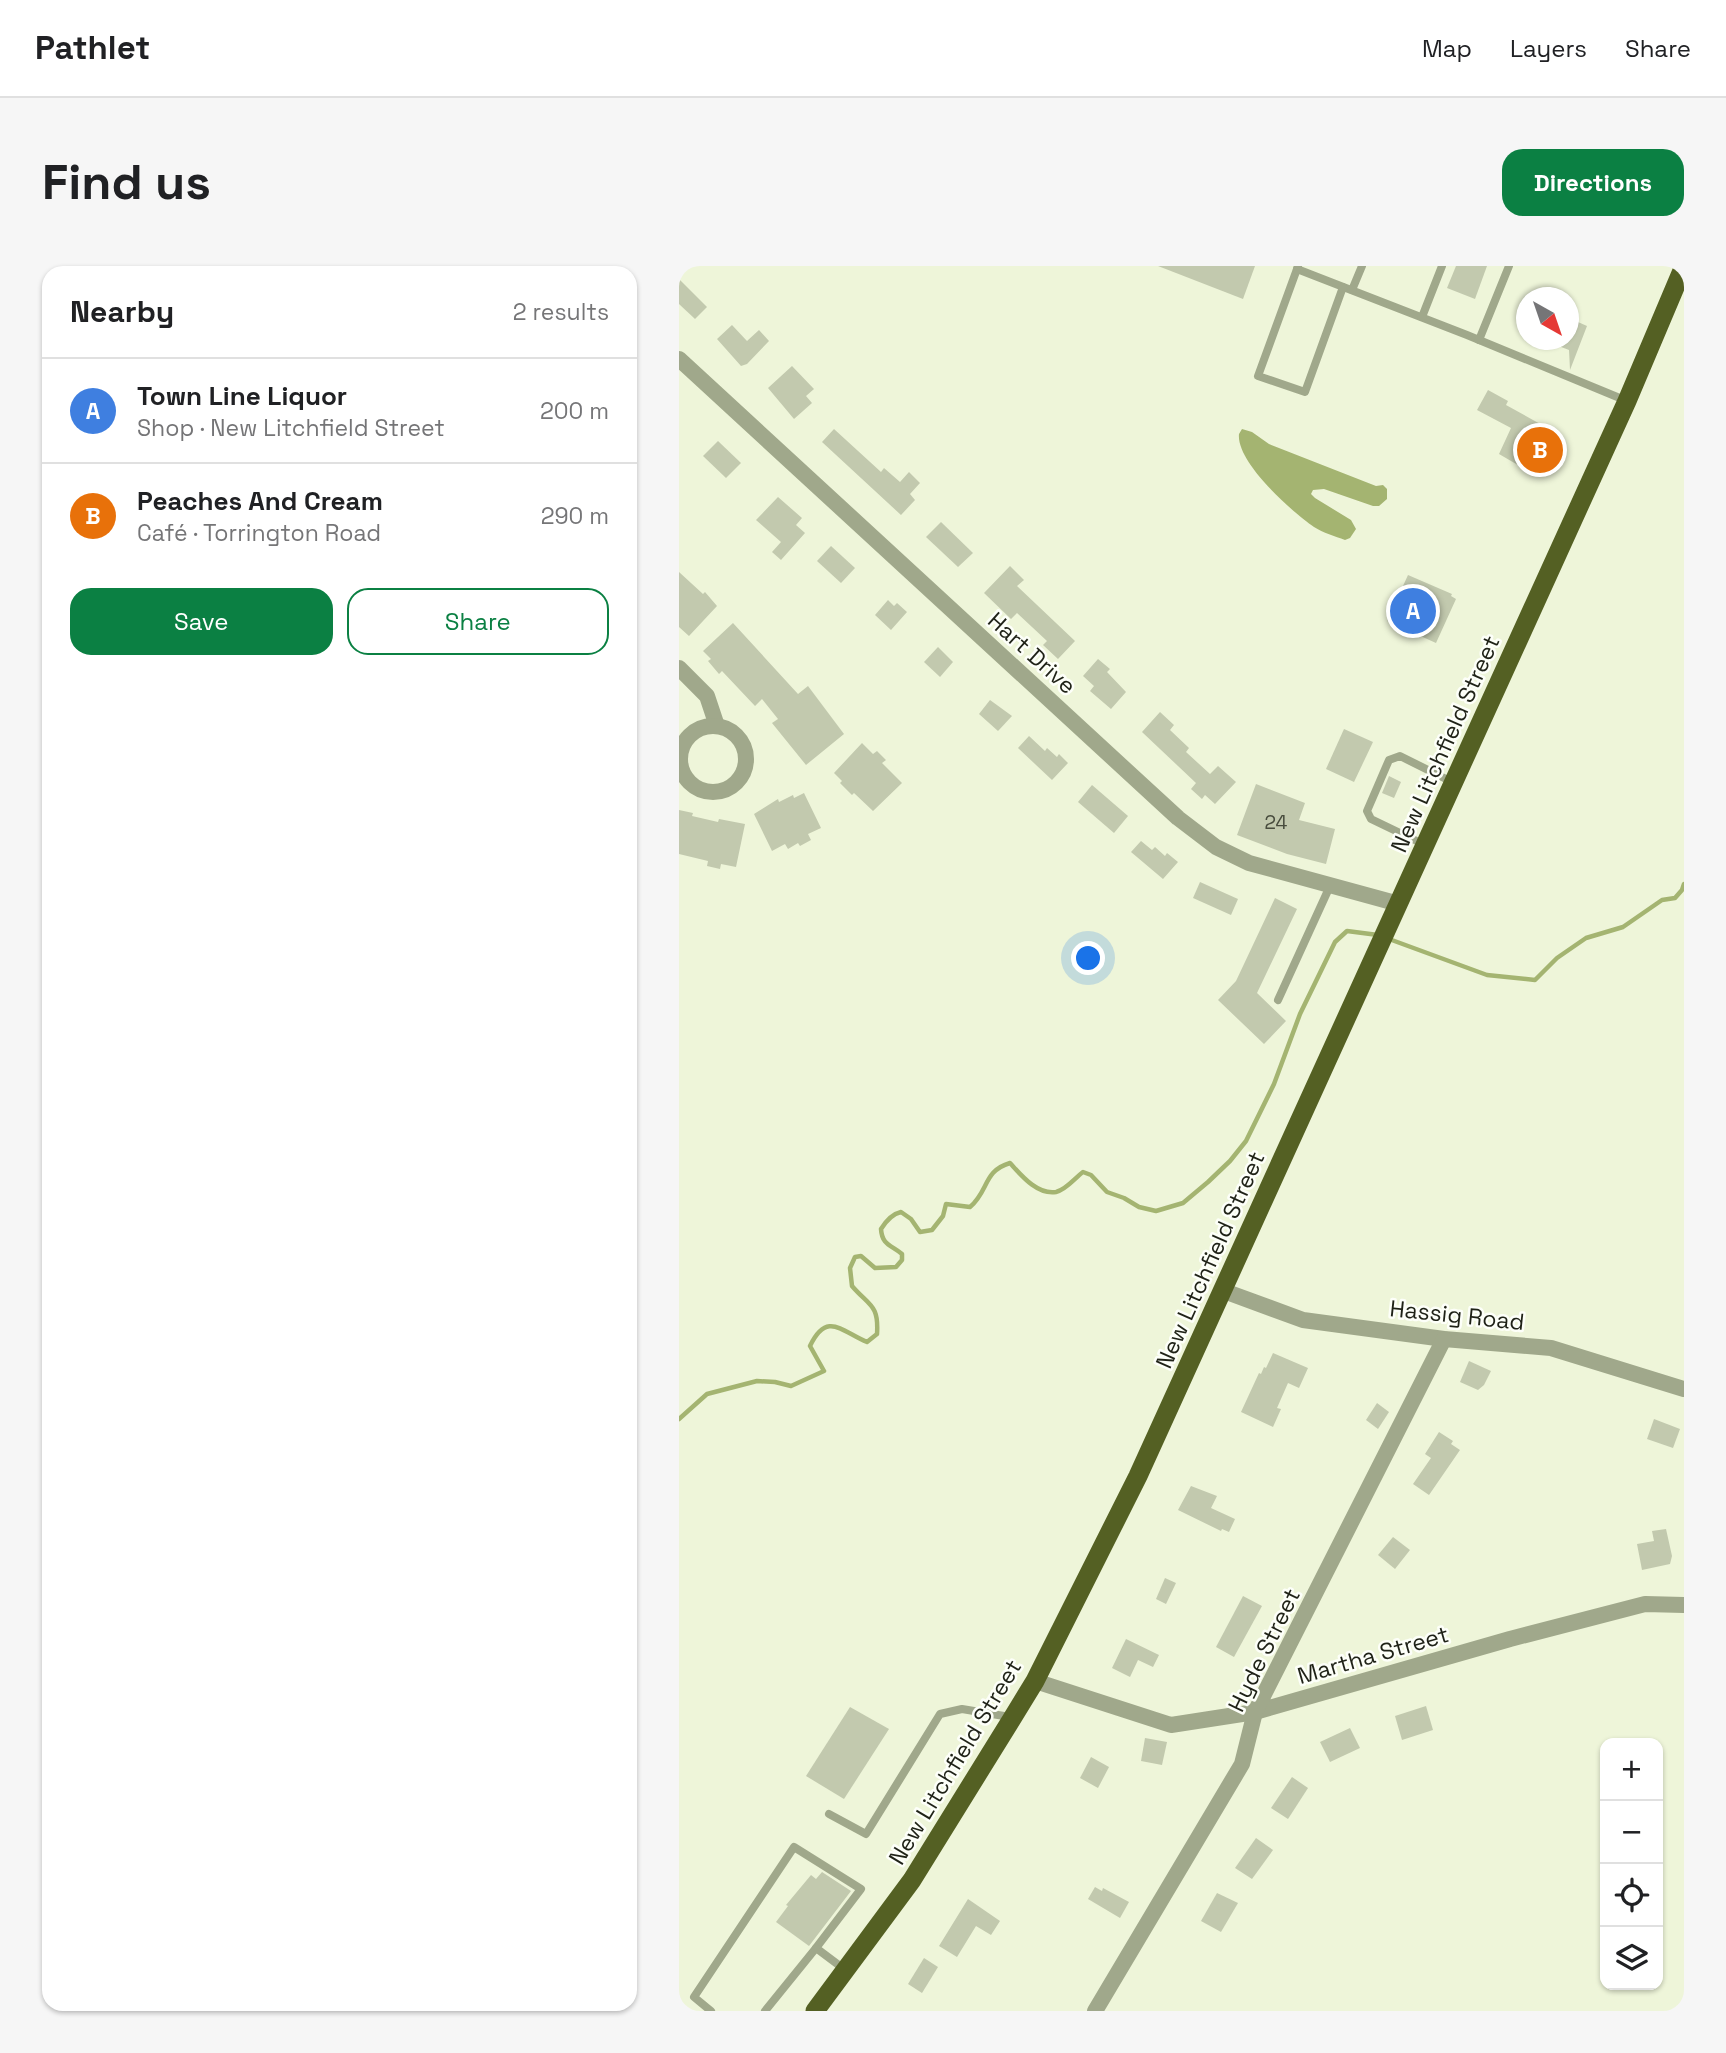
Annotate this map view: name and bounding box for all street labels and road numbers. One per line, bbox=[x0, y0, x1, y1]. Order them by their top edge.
street label: Hart Drive bbox=[982, 606, 1082, 700]
street label: New Litchfield Street bbox=[1384, 631, 1506, 857]
street label: New Litchfield Street bbox=[1149, 1147, 1271, 1373]
street label: Hassig Road bbox=[1388, 1293, 1526, 1337]
street label: Hyde Street bbox=[1221, 1583, 1307, 1717]
street label: Martha Street bbox=[1294, 1619, 1452, 1691]
street label: New Litchfield Street bbox=[882, 1654, 1028, 1870]

